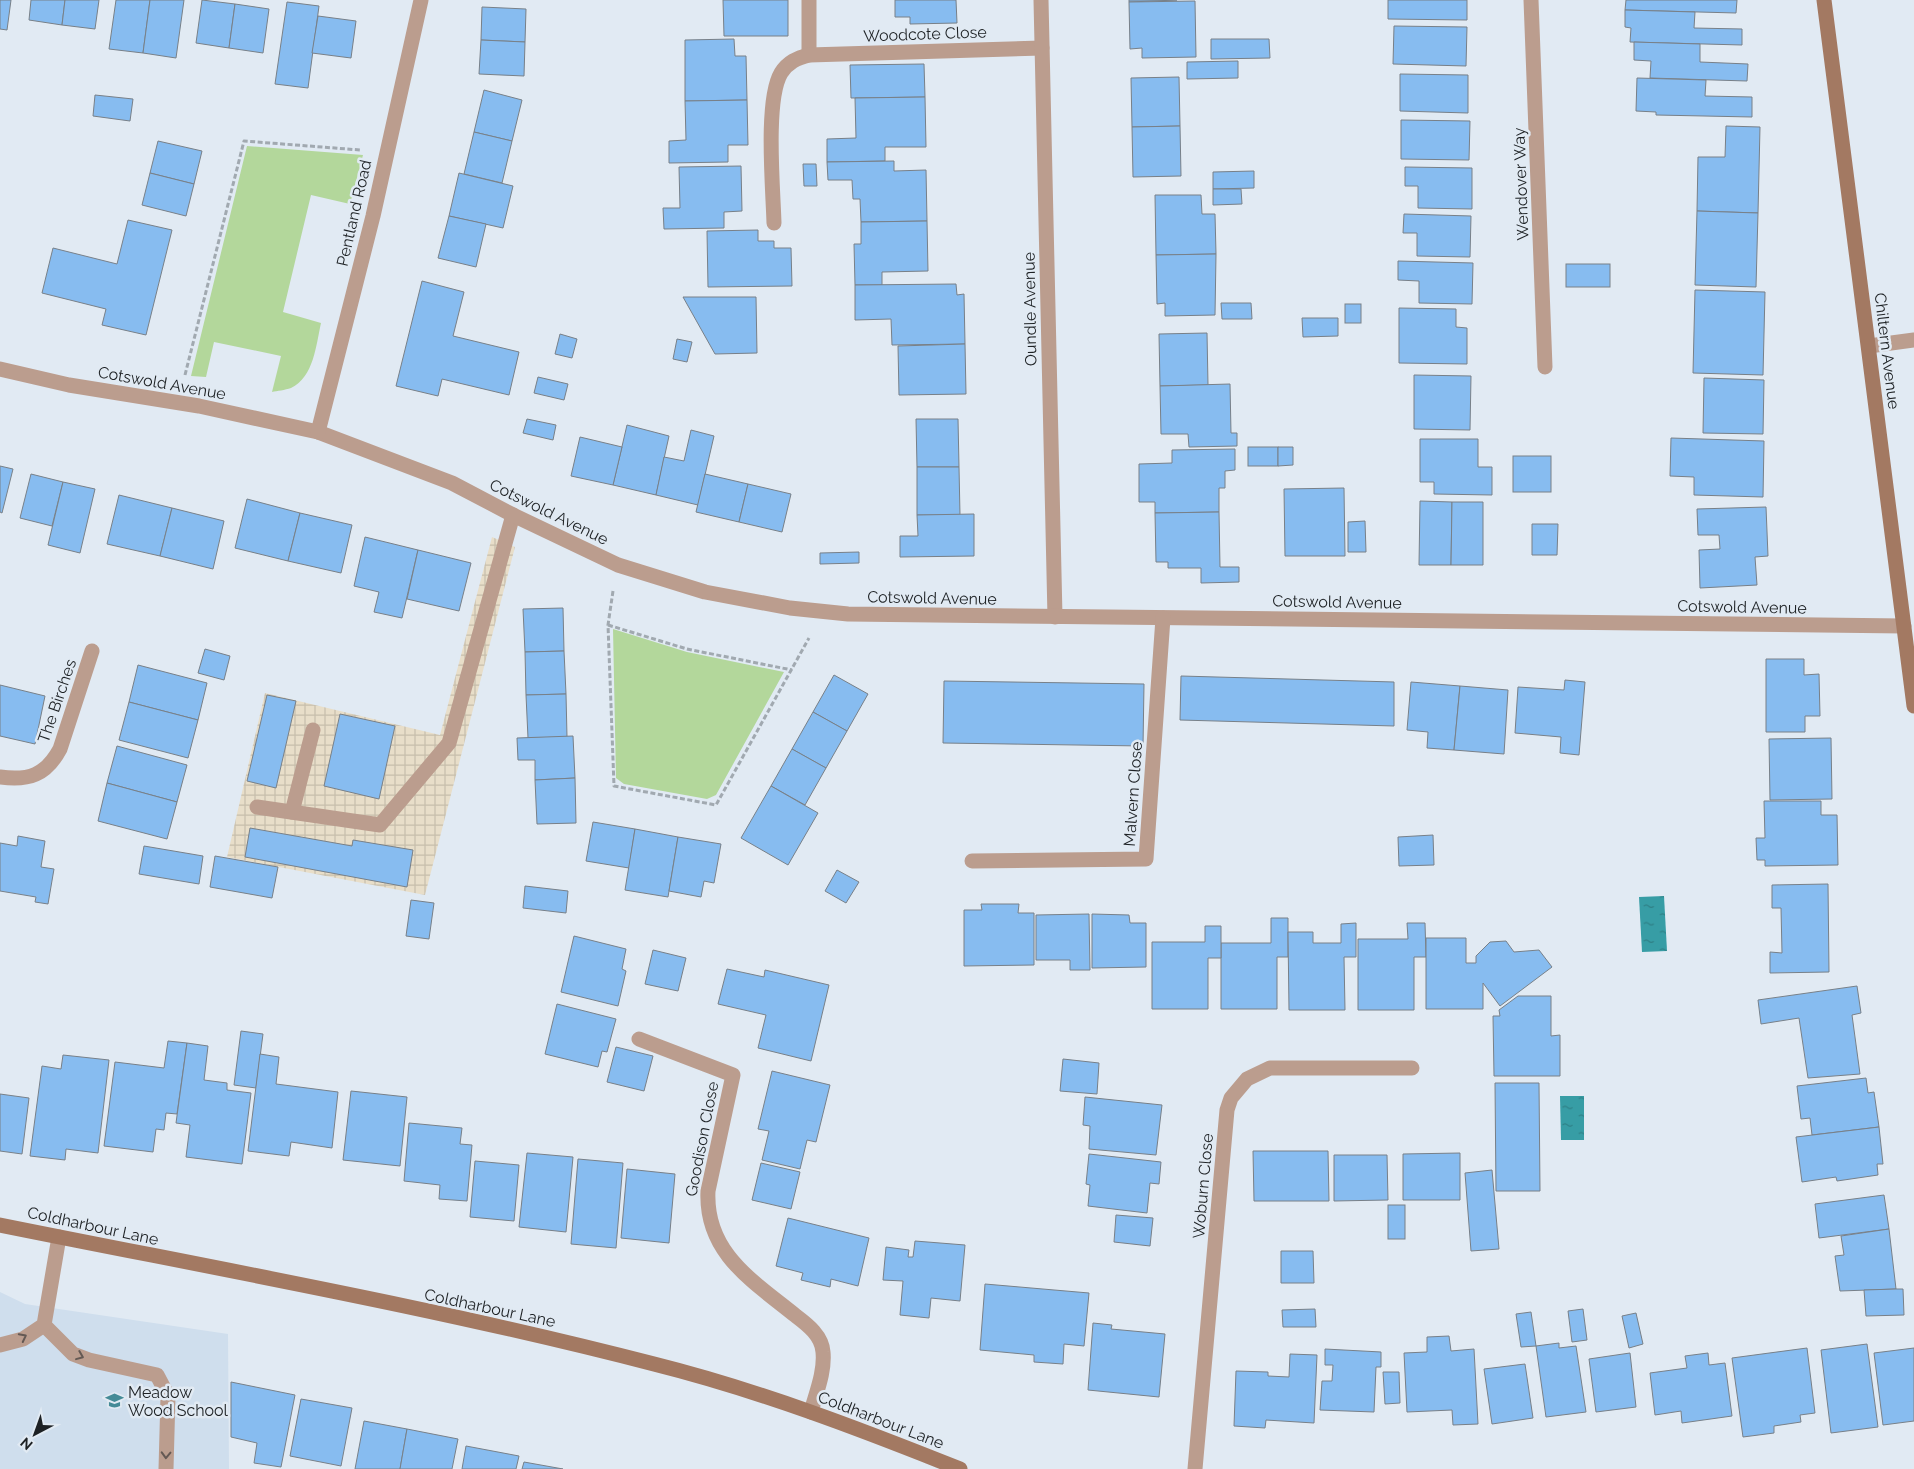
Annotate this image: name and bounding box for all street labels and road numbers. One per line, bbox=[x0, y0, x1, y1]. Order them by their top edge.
street label: Woodcote Close bbox=[863, 22, 987, 46]
street label: Wendover Way bbox=[1510, 127, 1532, 241]
street label: Pentland Road bbox=[333, 158, 375, 268]
street label: Oundle Avenue bbox=[1020, 252, 1040, 366]
street label: Chiltern Avenue bbox=[1870, 292, 1904, 410]
street label: Cotswold Avenue bbox=[97, 362, 227, 404]
street label: Cotswold Avenue bbox=[487, 475, 611, 549]
street label: Cotswold Avenue bbox=[867, 587, 997, 609]
street label: Cotswold Avenue bbox=[1272, 591, 1402, 613]
street label: Cotswold Avenue bbox=[1677, 596, 1807, 618]
street label: The Birches bbox=[34, 656, 80, 745]
street label: Malvern Close bbox=[1120, 741, 1146, 847]
street label: Goodison Close bbox=[682, 1080, 722, 1198]
street label: Woburn Close bbox=[1189, 1133, 1217, 1239]
street label: Coldharbour Lane bbox=[26, 1203, 160, 1249]
street label: Coldharbour Lane bbox=[423, 1285, 557, 1331]
street label: Coldharbour Lane bbox=[815, 1387, 947, 1453]

